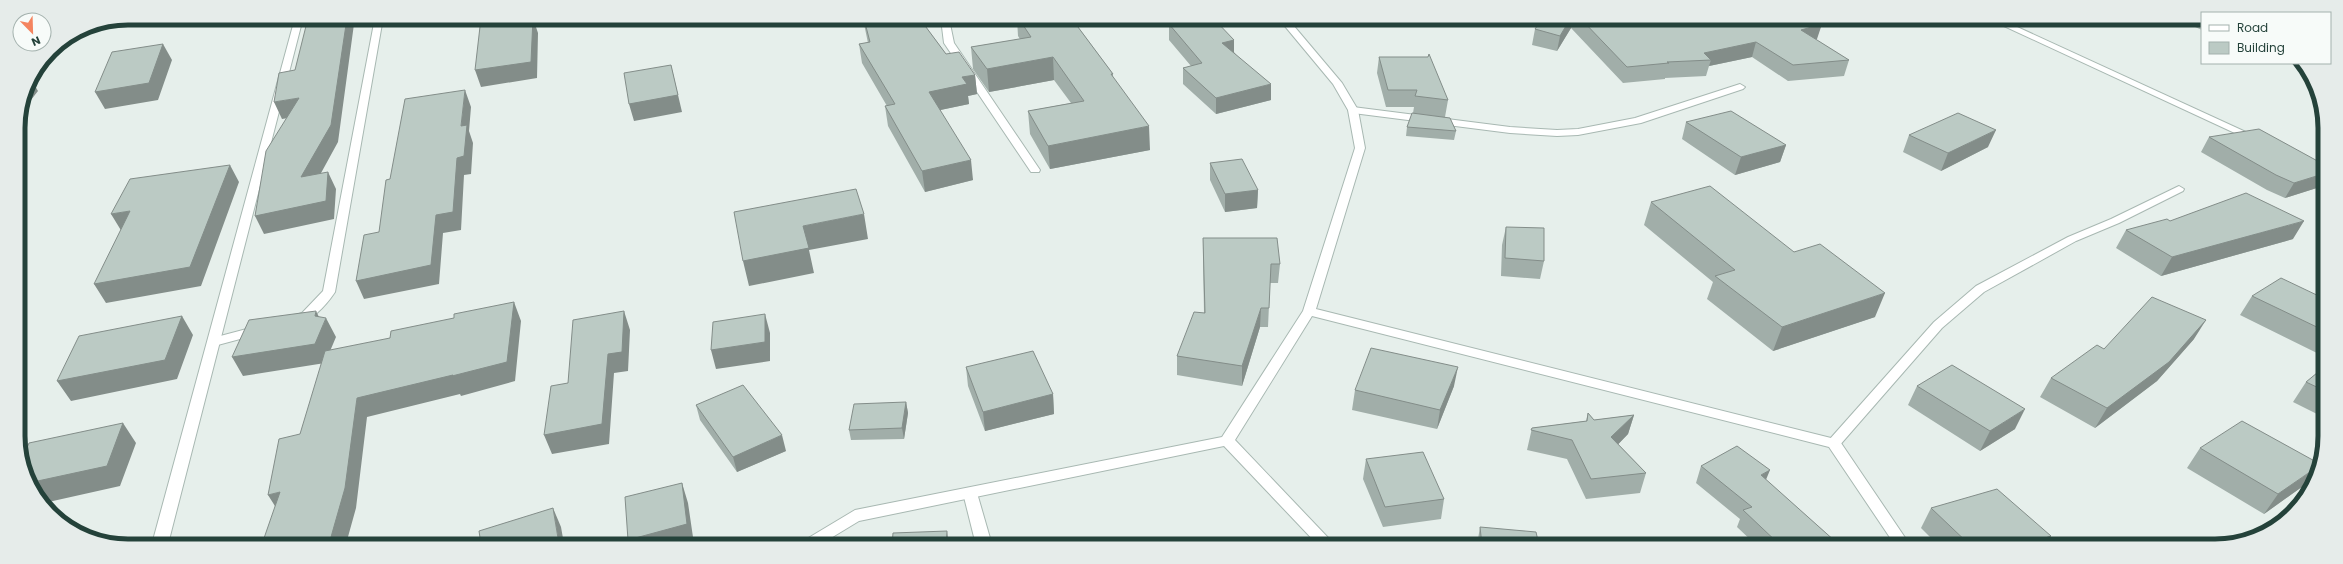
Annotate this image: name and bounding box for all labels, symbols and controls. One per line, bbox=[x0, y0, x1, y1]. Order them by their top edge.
north arrow bbox=[12, 12, 52, 52]
legend bbox=[2201, 12, 2331, 64]
text: Road bbox=[2237, 19, 2268, 36]
text: N bbox=[29, 32, 43, 50]
text: Building bbox=[2237, 39, 2285, 56]

